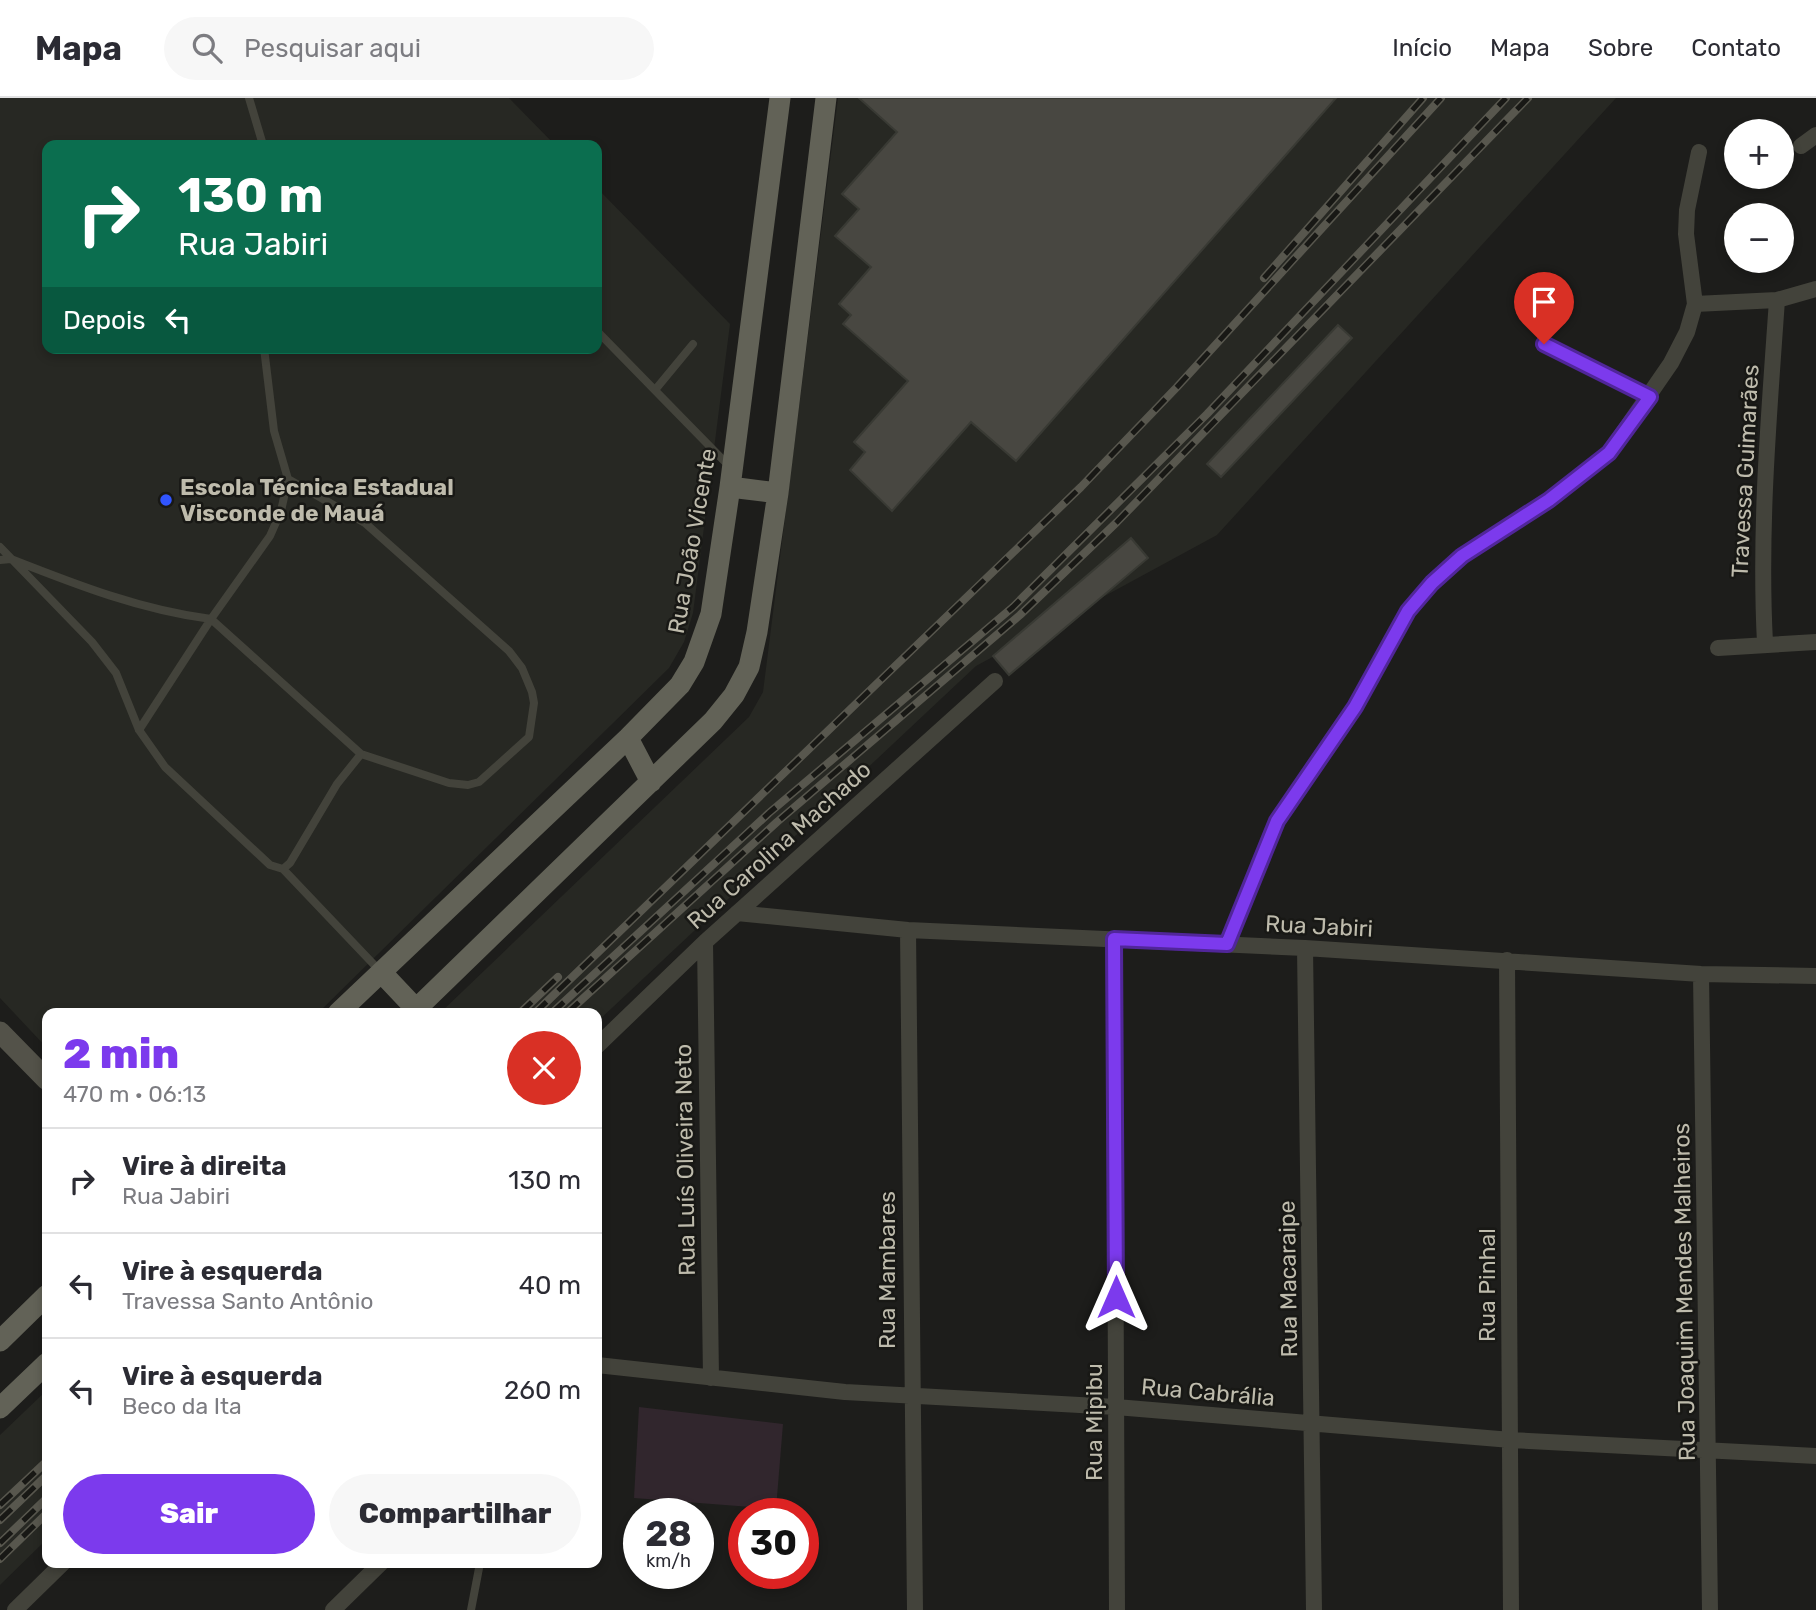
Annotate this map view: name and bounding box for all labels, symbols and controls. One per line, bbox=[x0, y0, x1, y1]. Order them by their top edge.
search box bbox=[164, 17, 654, 80]
text: Mapa bbox=[35, 29, 122, 68]
icon: search bbox=[188, 29, 226, 67]
text: Pesquisar aqui bbox=[244, 33, 421, 64]
text: Início bbox=[1392, 34, 1452, 62]
text: Mapa bbox=[1490, 34, 1550, 62]
text: Sobre bbox=[1588, 34, 1653, 62]
text: Contato bbox=[1691, 34, 1781, 62]
map controls bbox=[1724, 119, 1794, 273]
button: + bbox=[1724, 119, 1794, 189]
text: 130 m bbox=[178, 166, 323, 224]
icon: right bbox=[63, 168, 154, 259]
button: − bbox=[1724, 203, 1794, 273]
text: Rua Jabiri bbox=[178, 225, 328, 263]
pin bbox=[1514, 272, 1574, 344]
icon: arrive bbox=[1525, 283, 1563, 321]
icon: left bbox=[159, 301, 197, 339]
text: Depois bbox=[63, 305, 145, 336]
street label: Travessa Guimarães bbox=[1725, 364, 1765, 578]
street label: Rua João Vicente bbox=[662, 446, 722, 636]
place label: Escola Técnica Estadual Visconde de Mauá bbox=[180, 473, 454, 527]
marker: Escola Técnica Estadual Visconde de Mauá bbox=[158, 492, 174, 508]
street label: Rua Carolina Machado bbox=[681, 755, 877, 935]
street label: Rua Jabiri bbox=[1264, 909, 1374, 943]
text: 2 min bbox=[63, 1029, 179, 1079]
button: close bbox=[507, 1031, 581, 1105]
street label: Rua Luís Oliveira Neto bbox=[669, 1044, 701, 1276]
text: 470 m · 06:13 bbox=[63, 1080, 206, 1108]
street label: Rua Joaquim Mendes Malheiros bbox=[1667, 1123, 1701, 1461]
text: Vire à direita bbox=[122, 1151, 287, 1182]
icon: right bbox=[63, 1162, 101, 1200]
text: 130 m bbox=[508, 1165, 581, 1196]
text: Rua Jabiri bbox=[122, 1182, 230, 1210]
street label: Rua Mambares bbox=[873, 1191, 901, 1349]
street label: Rua Macaraipe bbox=[1273, 1200, 1303, 1358]
street label: Rua Pinhal bbox=[1473, 1228, 1501, 1342]
text: Vire à esquerda bbox=[122, 1256, 323, 1287]
position arrow bbox=[1079, 1260, 1153, 1334]
icon: left bbox=[63, 1267, 101, 1305]
text: 40 m bbox=[519, 1270, 581, 1301]
text: Travessa Santo Antônio bbox=[122, 1287, 374, 1315]
text: Vire à esquerda bbox=[122, 1361, 323, 1392]
street label: Rua Mipibu bbox=[1080, 1363, 1108, 1481]
icon: left bbox=[63, 1372, 101, 1410]
street label: Rua Cabrália bbox=[1140, 1372, 1276, 1412]
text: 260 m bbox=[504, 1375, 581, 1406]
text: Beco da Ita bbox=[122, 1392, 242, 1420]
button: Sair bbox=[63, 1474, 315, 1554]
button: Compartilhar bbox=[329, 1474, 581, 1554]
speed limit sign: 30 bbox=[728, 1498, 819, 1589]
text: 28 bbox=[645, 1513, 692, 1555]
text: km/h bbox=[646, 1550, 691, 1572]

